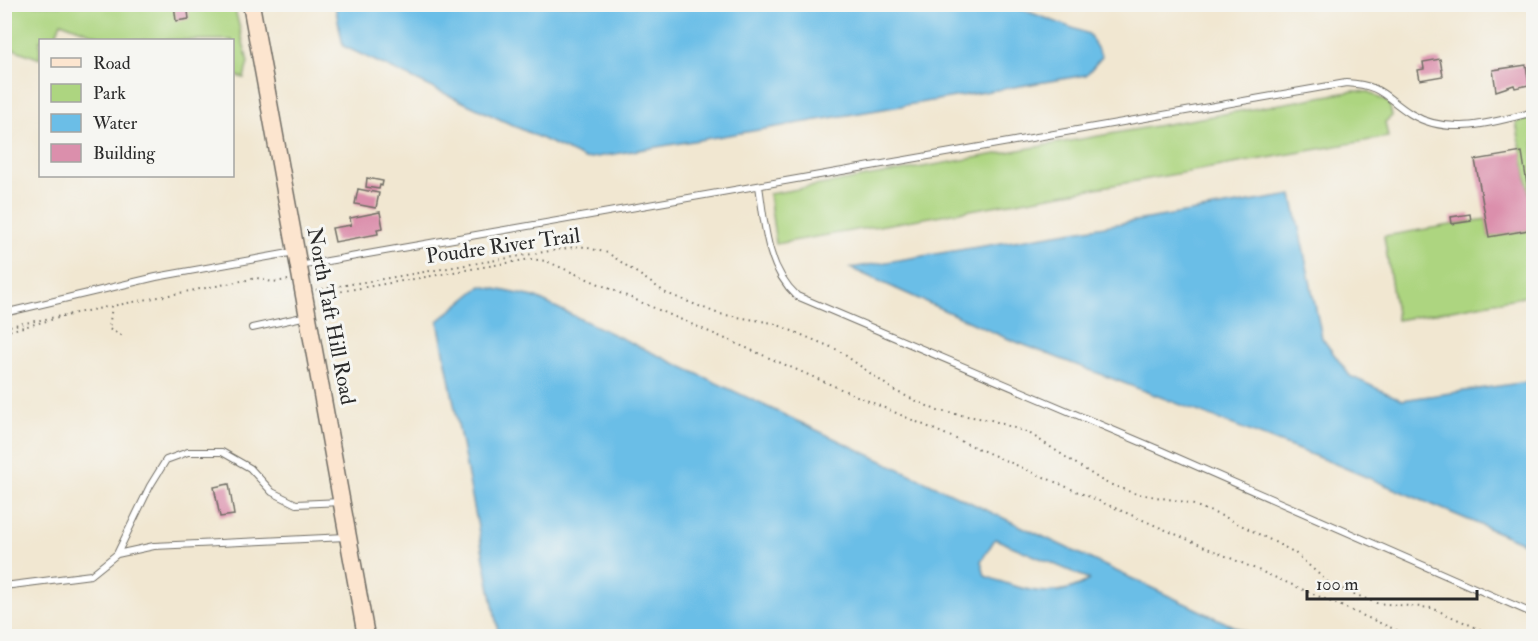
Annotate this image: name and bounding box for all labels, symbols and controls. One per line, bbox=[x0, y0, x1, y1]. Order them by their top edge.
legend bbox=[39, 39, 234, 177]
text: Road bbox=[93, 52, 131, 75]
text: Park bbox=[93, 82, 126, 105]
text: Water bbox=[92, 112, 137, 135]
text: Building bbox=[93, 142, 156, 165]
street label: Poudre River Trail bbox=[424, 222, 582, 270]
street label: North Taft Hill Road bbox=[301, 225, 362, 408]
scale bar bbox=[1307, 563, 1476, 601]
text: 100 m bbox=[1316, 573, 1359, 596]

